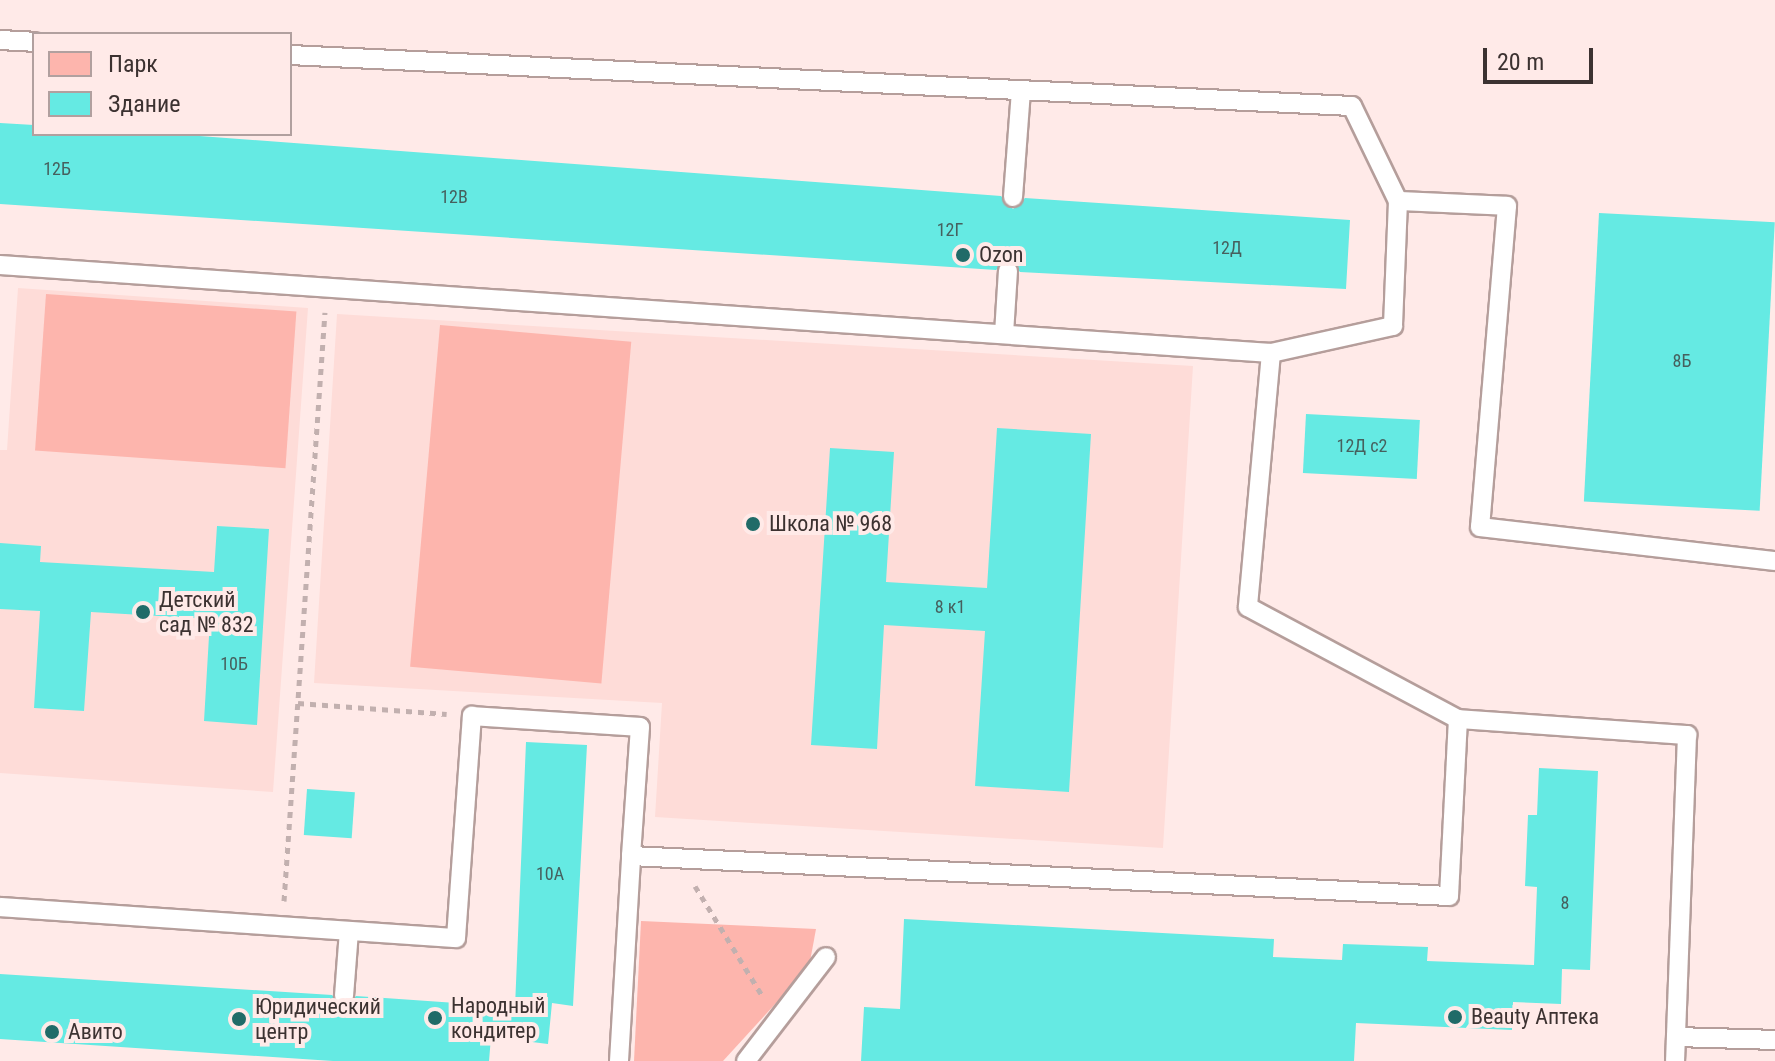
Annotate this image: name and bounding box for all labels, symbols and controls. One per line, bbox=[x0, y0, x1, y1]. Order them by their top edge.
legend bbox=[32, 32, 292, 136]
scale bar bbox=[1487, 32, 1597, 82]
text: 20 m bbox=[1497, 48, 1544, 76]
text: Парк bbox=[108, 50, 158, 78]
text: Здание bbox=[108, 90, 180, 118]
house number: 12Б bbox=[43, 158, 71, 180]
house number: 12В bbox=[440, 186, 468, 208]
house number: 12Г bbox=[937, 219, 963, 241]
house number: 12Д bbox=[1212, 237, 1242, 259]
place label: Ozon bbox=[979, 242, 1023, 268]
marker: Ozon bbox=[954, 246, 972, 264]
house number: 8Б bbox=[1673, 350, 1691, 372]
house number: 12Д с2 bbox=[1337, 435, 1387, 457]
place label: Школа № 968 bbox=[769, 511, 892, 537]
marker: Школа № 968 bbox=[744, 515, 762, 533]
place label: Детский сад № 832 bbox=[159, 586, 254, 638]
house number: 8 к1 bbox=[935, 596, 965, 618]
marker: Детский сад № 832 bbox=[134, 603, 152, 621]
house number: 10Б bbox=[220, 653, 248, 675]
house number: 10А bbox=[536, 863, 564, 885]
house number: 8 bbox=[1561, 892, 1569, 914]
place label: Народный кондитер bbox=[451, 992, 545, 1044]
place label: Юридический центр bbox=[255, 993, 381, 1044]
place label: Beauty Аптека bbox=[1471, 1004, 1599, 1030]
marker: Beauty Аптека bbox=[1446, 1008, 1464, 1026]
marker: Народный кондитер bbox=[426, 1009, 444, 1027]
marker: Юридический центр bbox=[230, 1010, 248, 1028]
place label: Авито bbox=[68, 1019, 123, 1045]
marker: Авито bbox=[43, 1023, 61, 1041]

